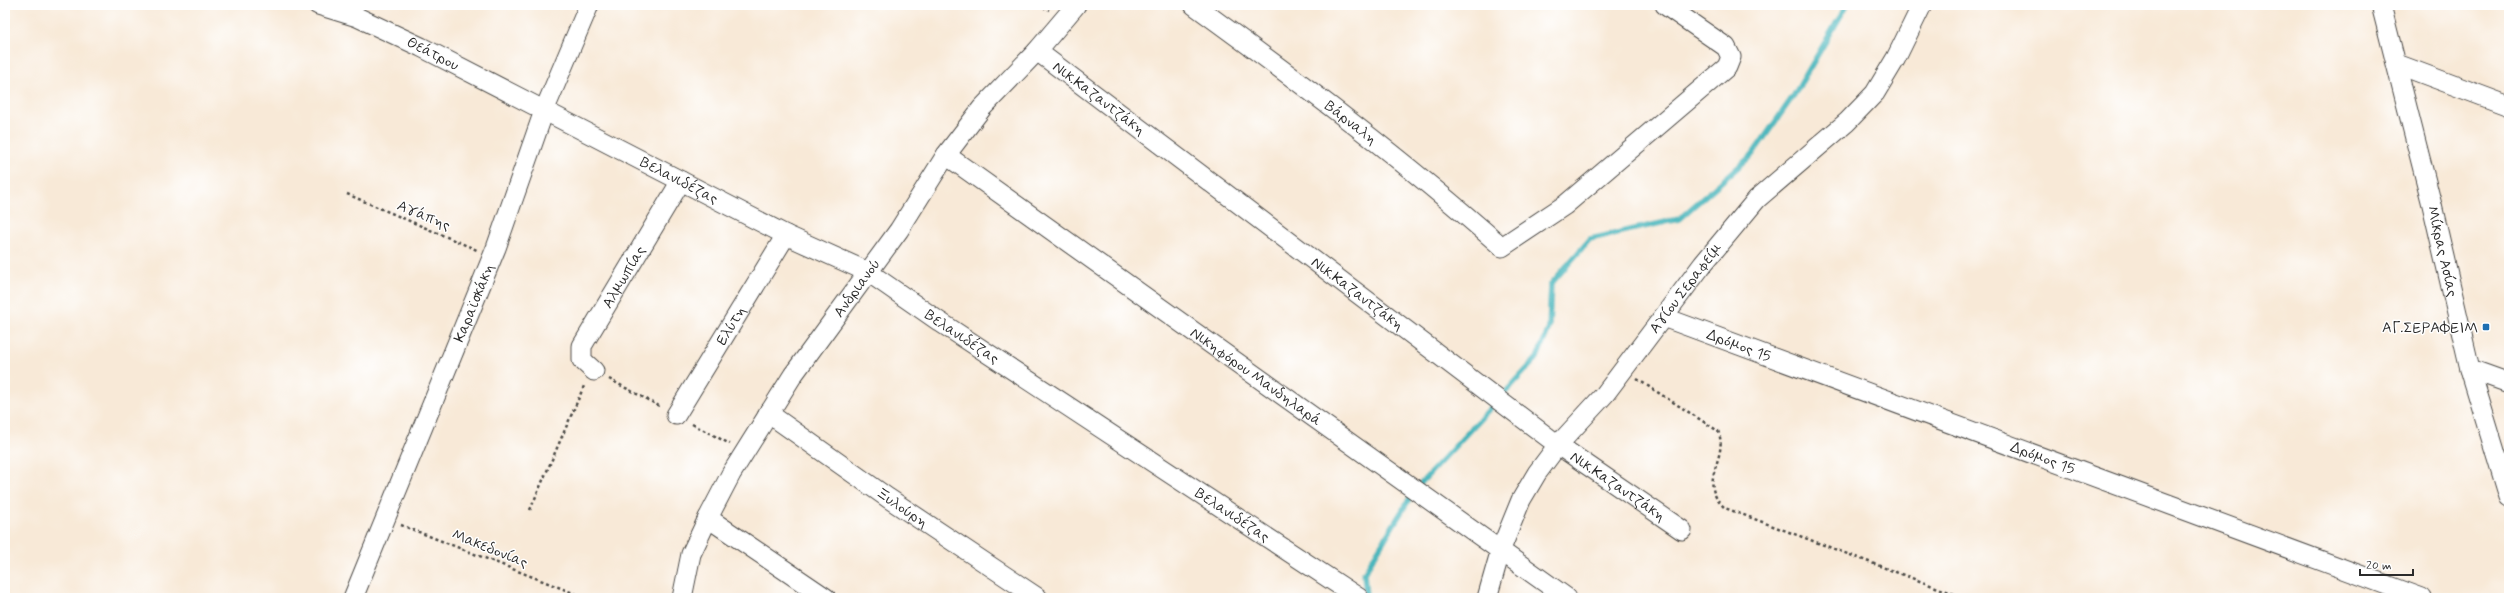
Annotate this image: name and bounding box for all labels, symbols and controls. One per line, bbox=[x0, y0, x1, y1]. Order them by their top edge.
street label: Θεάτρου bbox=[403, 33, 462, 76]
street label: Νικ.Καζαντζάκη bbox=[1048, 57, 1149, 140]
street label: Βάρναλη bbox=[1320, 96, 1381, 150]
street label: Βελανιδέζας bbox=[636, 152, 722, 210]
street label: Αγάπης bbox=[394, 196, 454, 236]
street label: Μίκρας Ασίας bbox=[2422, 204, 2462, 299]
street label: Αγίου Σεραφείμ bbox=[1645, 239, 1728, 338]
street label: Αλμωπίας bbox=[598, 242, 651, 312]
street label: Νικ.Καζαντζάκη bbox=[1307, 253, 1408, 336]
street label: Ανδριανού bbox=[829, 255, 886, 322]
street label: Καραϊσκάκη bbox=[450, 261, 500, 345]
street label: Ελύτη bbox=[712, 302, 751, 349]
street label: Βελανιδέζας bbox=[920, 305, 1003, 369]
place label: ΑΓ.ΣΕΡΑΦΕΙΜ bbox=[2382, 318, 2478, 338]
marker: ΑΓ.ΣΕΡΑΦΕΙΜ bbox=[2481, 322, 2491, 332]
street label: Νικηφόρου Μανδηλαρά bbox=[1186, 323, 1326, 431]
street label: Δρόμος 15 bbox=[1704, 325, 1774, 367]
street label: Δρόμος 15 bbox=[2007, 437, 2078, 480]
street label: Νικ.Καζαντζάκη bbox=[1566, 447, 1669, 527]
street label: Ξυλούρη bbox=[871, 483, 932, 533]
street label: Βελανιδέζας bbox=[1191, 484, 1274, 548]
street label: Μακεδονίας bbox=[449, 525, 531, 573]
scale bar bbox=[2360, 551, 2413, 577]
text: 20 m bbox=[2366, 558, 2392, 574]

